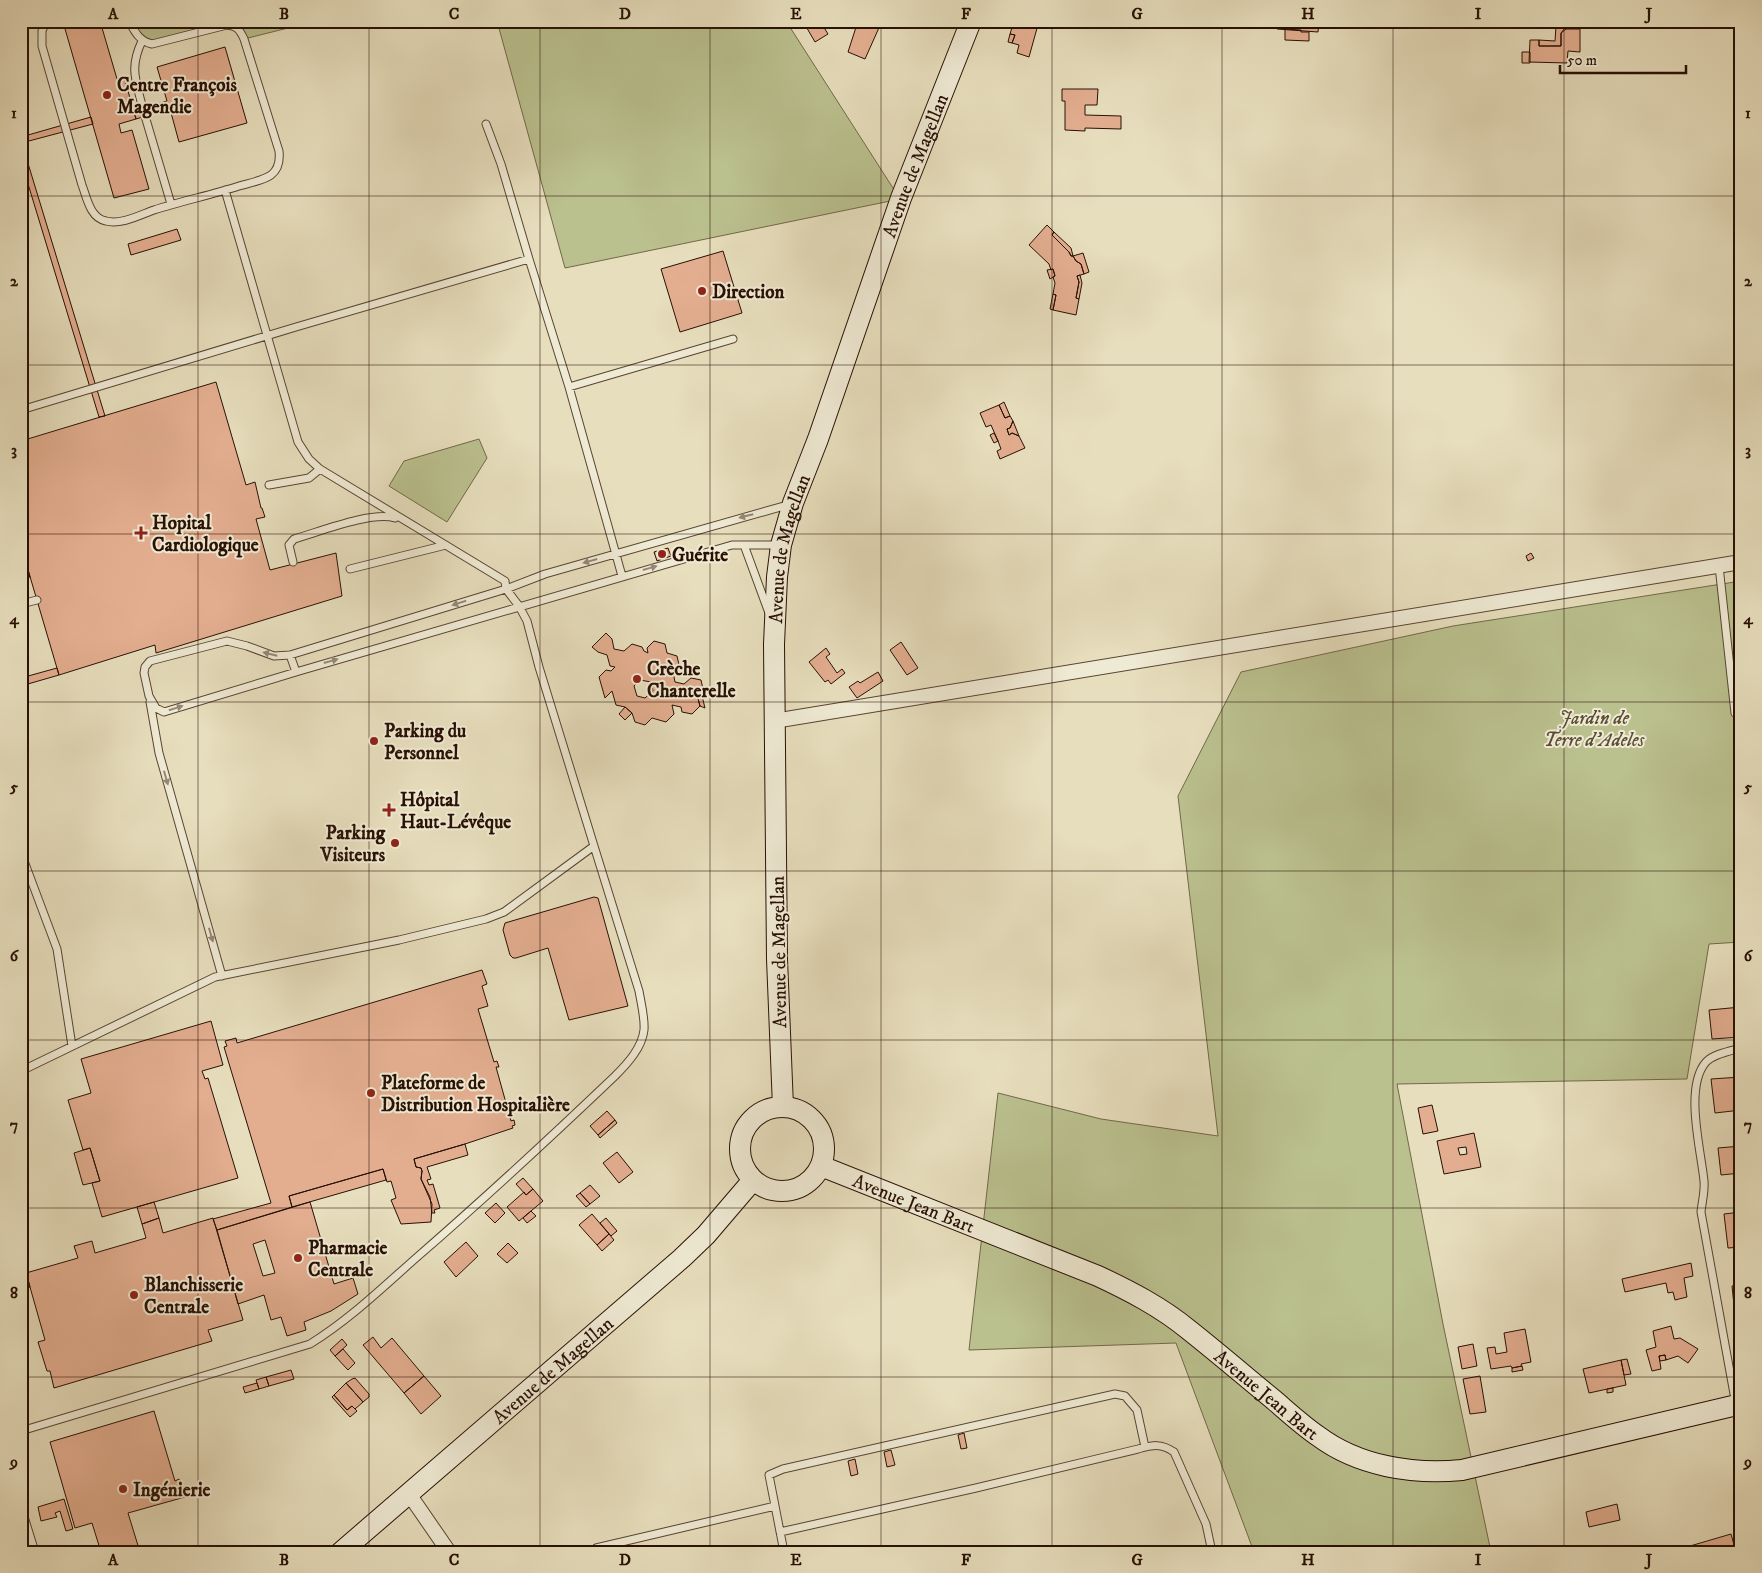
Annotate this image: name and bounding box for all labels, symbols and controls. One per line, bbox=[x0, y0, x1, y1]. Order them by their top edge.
text: A bbox=[107, 4, 119, 24]
text: B bbox=[279, 4, 289, 24]
text: C bbox=[449, 4, 459, 24]
text: D bbox=[619, 4, 631, 24]
text: E bbox=[790, 4, 802, 24]
text: F bbox=[961, 4, 971, 24]
text: G bbox=[1131, 4, 1143, 24]
text: H bbox=[1301, 4, 1315, 24]
text: I bbox=[1475, 4, 1482, 24]
text: J bbox=[1644, 4, 1653, 24]
scale bar bbox=[1560, 42, 1686, 74]
text: 50 m bbox=[1567, 51, 1597, 70]
place label: Centre François Magendie bbox=[117, 74, 237, 119]
marker: Centre François Magendie bbox=[101, 89, 113, 101]
street label: Avenue de Magellan bbox=[878, 91, 954, 241]
text: 1 bbox=[11, 103, 17, 123]
text: 1 bbox=[1745, 103, 1751, 123]
text: 2 bbox=[10, 271, 19, 291]
text: 2 bbox=[1744, 271, 1753, 291]
place label: Direction bbox=[712, 281, 785, 304]
marker: Direction bbox=[696, 285, 708, 297]
text: 3 bbox=[11, 440, 17, 460]
text: 3 bbox=[1745, 440, 1751, 460]
street label: Avenue de Magellan bbox=[765, 471, 816, 624]
place label: Hopital Cardiologique bbox=[152, 512, 259, 558]
one-way arrow bbox=[739, 512, 754, 520]
marker: Hopital Cardiologique bbox=[134, 526, 148, 540]
place label: Guérite bbox=[672, 544, 728, 567]
marker: Guérite bbox=[656, 548, 668, 560]
one-way arrow bbox=[583, 557, 598, 565]
one-way arrow bbox=[642, 564, 658, 572]
one-way arrow bbox=[452, 599, 467, 607]
text: 4 bbox=[8, 609, 19, 629]
text: 4 bbox=[1742, 609, 1753, 629]
one-way arrow bbox=[263, 650, 278, 658]
one-way arrow bbox=[324, 657, 339, 665]
place label: Crèche Chanterelle bbox=[647, 658, 736, 703]
marker: Crèche Chanterelle bbox=[631, 673, 643, 685]
one-way arrow bbox=[168, 704, 183, 712]
park label: Jardin de Terre d'Adeles bbox=[1544, 707, 1646, 752]
place label: Parking du Personnel bbox=[384, 720, 466, 765]
marker: Parking du Personnel bbox=[368, 735, 380, 747]
one-way arrow bbox=[163, 771, 171, 786]
text: 5 bbox=[9, 777, 18, 797]
text: 5 bbox=[1743, 777, 1752, 797]
place label: Hôpital Haut-Lévêque bbox=[400, 789, 511, 835]
marker: Hôpital Haut-Lévêque bbox=[382, 803, 396, 817]
place label: Parking Visiteurs bbox=[320, 822, 386, 867]
marker: Parking Visiteurs bbox=[389, 837, 401, 849]
street label: Avenue de Magellan bbox=[767, 876, 792, 1028]
one-way arrow bbox=[207, 927, 215, 942]
text: 6 bbox=[10, 946, 20, 966]
text: 6 bbox=[1744, 946, 1754, 966]
place label: Plateforme de Distribution Hospitalière bbox=[381, 1072, 570, 1117]
marker: Plateforme de Distribution Hospitalière bbox=[365, 1087, 377, 1099]
text: 7 bbox=[10, 1115, 18, 1135]
text: 7 bbox=[1744, 1115, 1752, 1135]
street label: Avenue Jean Bart bbox=[849, 1170, 978, 1239]
place label: Pharmacie Centrale bbox=[308, 1237, 388, 1282]
marker: Pharmacie Centrale bbox=[292, 1252, 304, 1264]
place label: Blanchisserie Centrale bbox=[144, 1274, 243, 1319]
text: 8 bbox=[10, 1283, 18, 1303]
text: 8 bbox=[1744, 1283, 1752, 1303]
marker: Blanchisserie Centrale bbox=[128, 1289, 140, 1301]
street label: Avenue de Magellan bbox=[488, 1312, 619, 1429]
street label: Avenue Jean Bart bbox=[1209, 1345, 1323, 1446]
text: 9 bbox=[9, 1452, 18, 1472]
text: 9 bbox=[1743, 1452, 1752, 1472]
place label: Ingénierie bbox=[133, 1479, 211, 1502]
marker: Ingénierie bbox=[117, 1483, 129, 1495]
text: A bbox=[107, 1550, 119, 1570]
text: B bbox=[279, 1550, 289, 1570]
text: C bbox=[449, 1550, 459, 1570]
text: D bbox=[619, 1550, 631, 1570]
text: E bbox=[790, 1550, 802, 1570]
text: F bbox=[961, 1550, 971, 1570]
text: G bbox=[1131, 1550, 1143, 1570]
text: H bbox=[1301, 1550, 1315, 1570]
text: I bbox=[1475, 1550, 1482, 1570]
text: J bbox=[1644, 1550, 1653, 1570]

